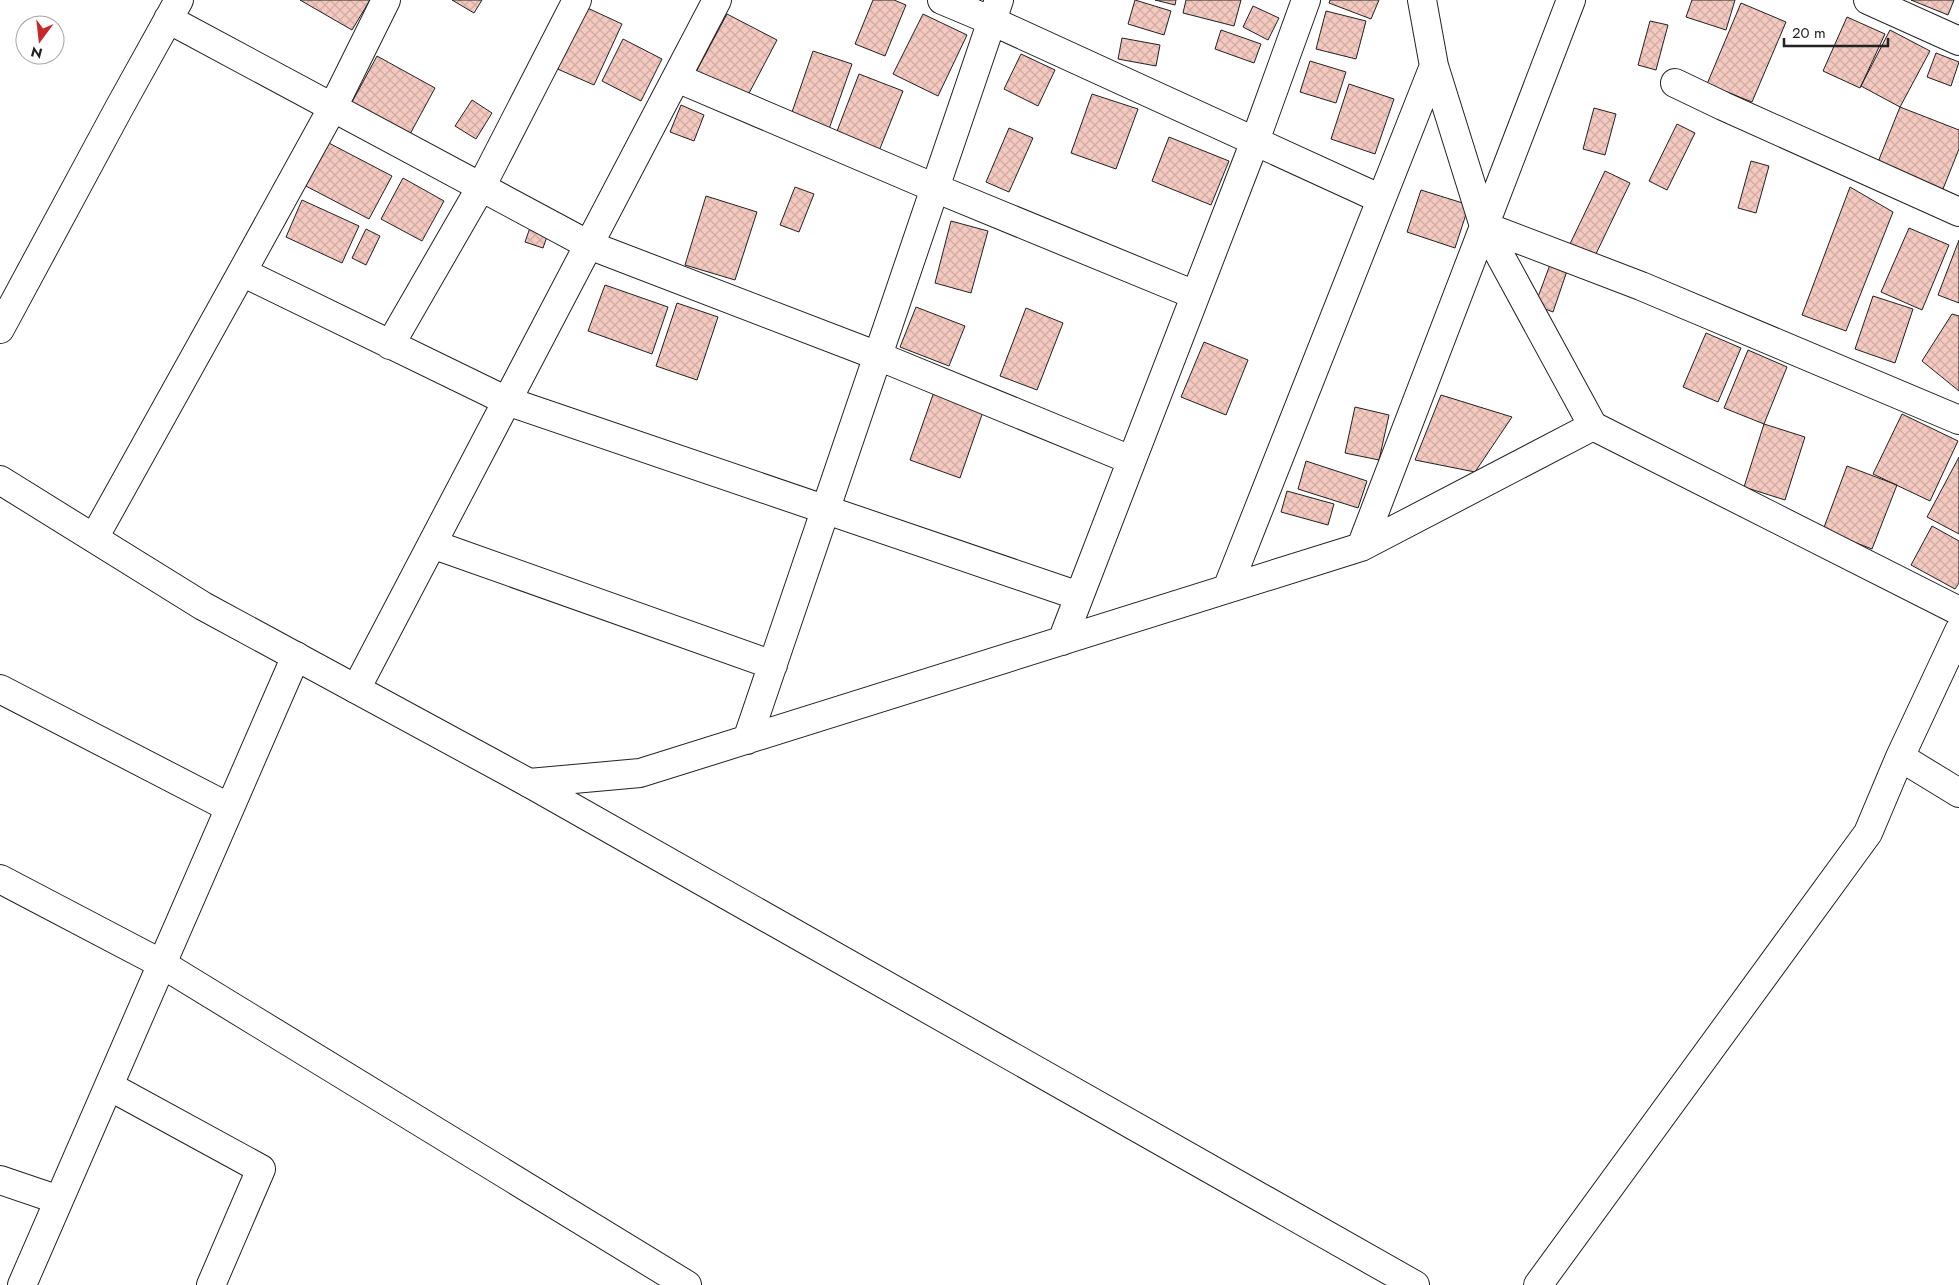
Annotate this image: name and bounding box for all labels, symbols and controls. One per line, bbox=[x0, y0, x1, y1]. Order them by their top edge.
north arrow bbox=[15, 15, 65, 65]
scale bar bbox=[1784, 15, 1888, 47]
text: 20 m bbox=[1792, 22, 1826, 44]
text: N bbox=[29, 41, 45, 64]

